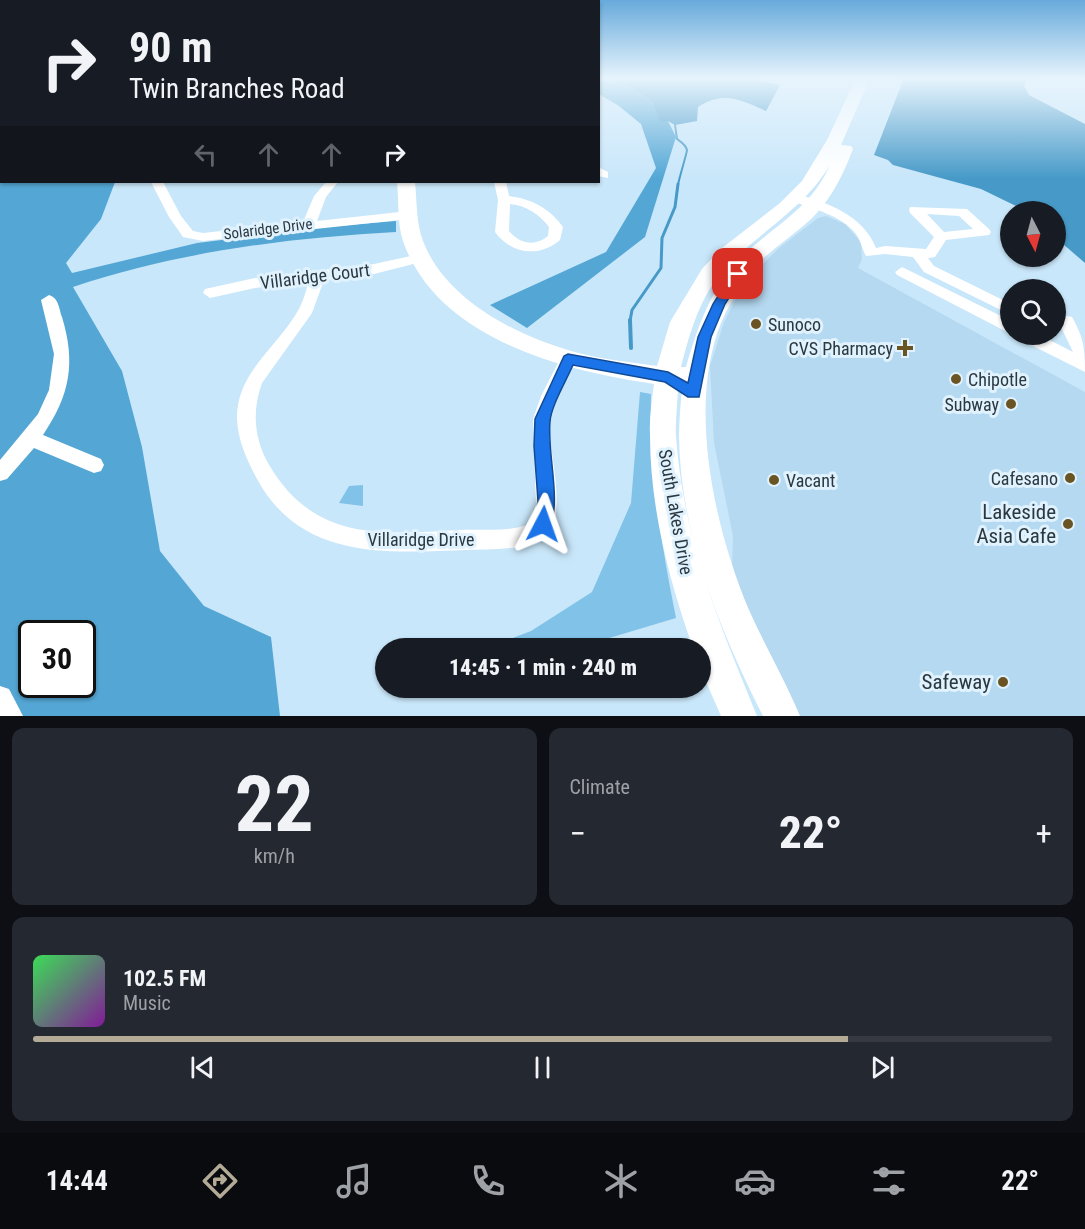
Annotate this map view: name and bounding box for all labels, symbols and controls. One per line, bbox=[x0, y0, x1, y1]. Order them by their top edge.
text: 90 m bbox=[129, 23, 212, 72]
icon: right bbox=[30, 24, 108, 102]
text: Twin Branches Road bbox=[129, 73, 345, 105]
icon: left bbox=[189, 138, 222, 171]
icon: ahead bbox=[252, 138, 285, 171]
icon: ahead bbox=[315, 138, 348, 171]
icon: right bbox=[378, 138, 411, 171]
north arrow bbox=[1000, 201, 1066, 267]
map controls bbox=[1000, 201, 1066, 345]
street label: Solaridge Drive bbox=[223, 215, 313, 243]
pin bbox=[712, 248, 763, 299]
icon: arrive bbox=[721, 257, 754, 290]
street label: Villaridge Court bbox=[259, 259, 371, 293]
button: search bbox=[1000, 279, 1066, 345]
place label: Sunoco bbox=[768, 314, 821, 335]
marker: Sunoco bbox=[749, 317, 763, 331]
place label: CVS Pharmacy bbox=[788, 338, 893, 359]
marker: CVS Pharmacy bbox=[898, 341, 912, 355]
place label: Chipotle bbox=[968, 369, 1027, 390]
marker: Chipotle bbox=[949, 372, 963, 386]
place label: Subway bbox=[944, 394, 999, 415]
marker: Subway bbox=[1004, 397, 1018, 411]
street label: South Lakes Drive bbox=[655, 448, 697, 576]
place label: Cafesano bbox=[991, 468, 1058, 489]
place label: Vacant bbox=[786, 470, 835, 491]
marker: Cafesano bbox=[1063, 471, 1077, 485]
marker: Vacant bbox=[767, 473, 781, 487]
position arrow bbox=[511, 492, 575, 556]
place label: Lakeside Asia Cafe bbox=[976, 500, 1056, 548]
marker: Lakeside Asia Cafe bbox=[1061, 517, 1075, 531]
street label: Villaridge Drive bbox=[367, 529, 475, 550]
speed limit sign: 30 bbox=[18, 620, 96, 698]
text: 14:45 · 1 min · 240 m bbox=[449, 655, 637, 680]
place label: Safeway bbox=[922, 670, 991, 694]
marker: Safeway bbox=[996, 675, 1010, 689]
text: 22 bbox=[235, 759, 314, 850]
text: Climate bbox=[570, 775, 630, 799]
text: 22° bbox=[779, 806, 843, 859]
text: − bbox=[570, 814, 586, 853]
text: + bbox=[1036, 814, 1052, 853]
text: km/h bbox=[254, 844, 295, 868]
text: 102.5 FM bbox=[123, 966, 206, 991]
text: Music bbox=[123, 991, 171, 1015]
icon: previous bbox=[186, 1051, 219, 1084]
icon: pause bbox=[526, 1051, 559, 1084]
icon: next bbox=[866, 1051, 899, 1084]
icon: directions bbox=[199, 1160, 241, 1202]
icon: music bbox=[333, 1160, 375, 1202]
icon: phone bbox=[467, 1160, 509, 1202]
icon: climate bbox=[600, 1160, 642, 1202]
icon: car bbox=[734, 1160, 776, 1202]
icon: filters bbox=[868, 1160, 910, 1202]
text: 14:44 bbox=[46, 1165, 108, 1197]
text: 22° bbox=[1001, 1165, 1039, 1197]

